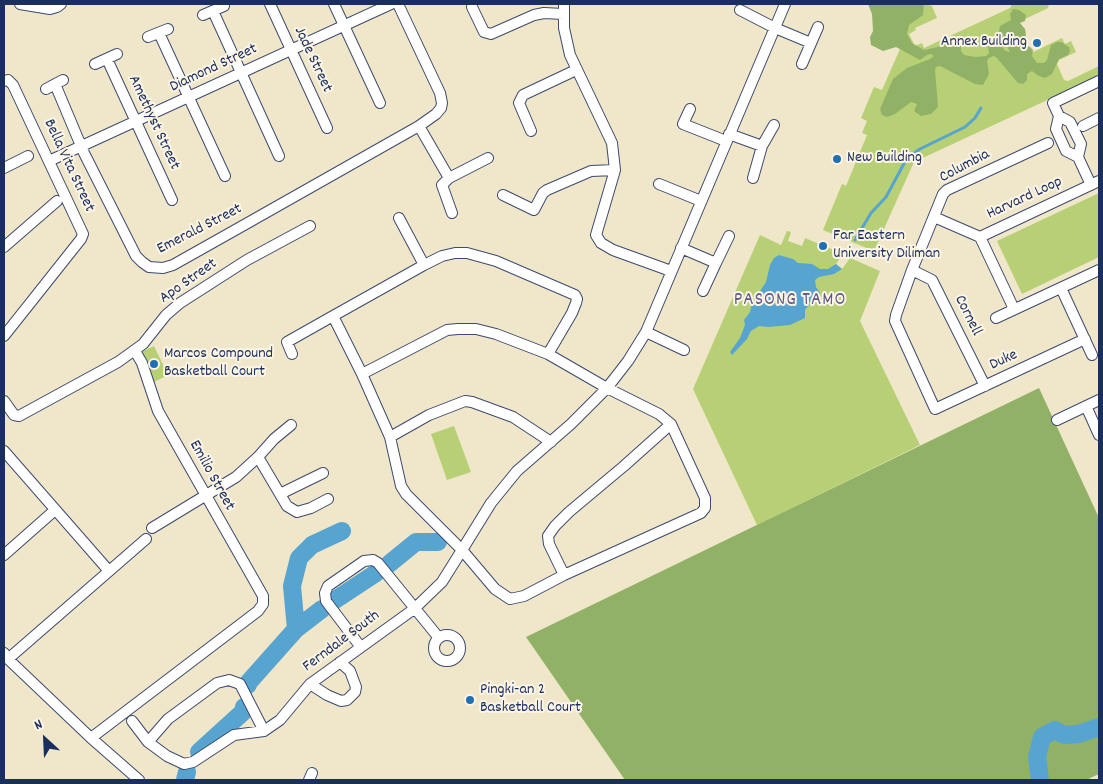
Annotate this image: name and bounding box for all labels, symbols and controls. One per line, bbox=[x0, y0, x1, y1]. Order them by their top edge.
street label: Jade Street bbox=[288, 24, 336, 96]
place label: Annex Building bbox=[941, 33, 1027, 53]
marker: Annex Building bbox=[1031, 37, 1043, 49]
street label: Diamond Street bbox=[167, 40, 261, 98]
street label: Amethyst Street bbox=[123, 73, 183, 173]
street label: Bella Vita Street bbox=[38, 117, 98, 215]
street label: Columbia bbox=[937, 146, 993, 188]
place label: New Building bbox=[847, 149, 922, 169]
marker: New Building bbox=[831, 153, 843, 165]
street label: Harvard Loop bbox=[984, 173, 1066, 225]
street label: Emerald Street bbox=[154, 200, 246, 260]
place label: Far Eastern University Diliman bbox=[833, 227, 940, 265]
marker: Far Eastern University Diliman bbox=[817, 240, 829, 252]
street label: Apo Street bbox=[157, 255, 221, 309]
district label: PASONG TAMO bbox=[732, 290, 848, 312]
street label: Cornell bbox=[949, 292, 985, 340]
place label: Marcos Compound Basketball Court bbox=[164, 345, 273, 383]
street label: Duke bbox=[987, 346, 1021, 376]
marker: Marcos Compound Basketball Court bbox=[148, 358, 160, 370]
street label: Emilio Street bbox=[184, 437, 238, 515]
street label: Ferndale South bbox=[300, 607, 384, 677]
place label: Pingki-an 2 Basketball Court bbox=[480, 681, 581, 719]
marker: Pingki-an 2 Basketball Court bbox=[464, 694, 476, 706]
north arrow bbox=[20, 714, 70, 764]
text: N bbox=[31, 715, 46, 736]

